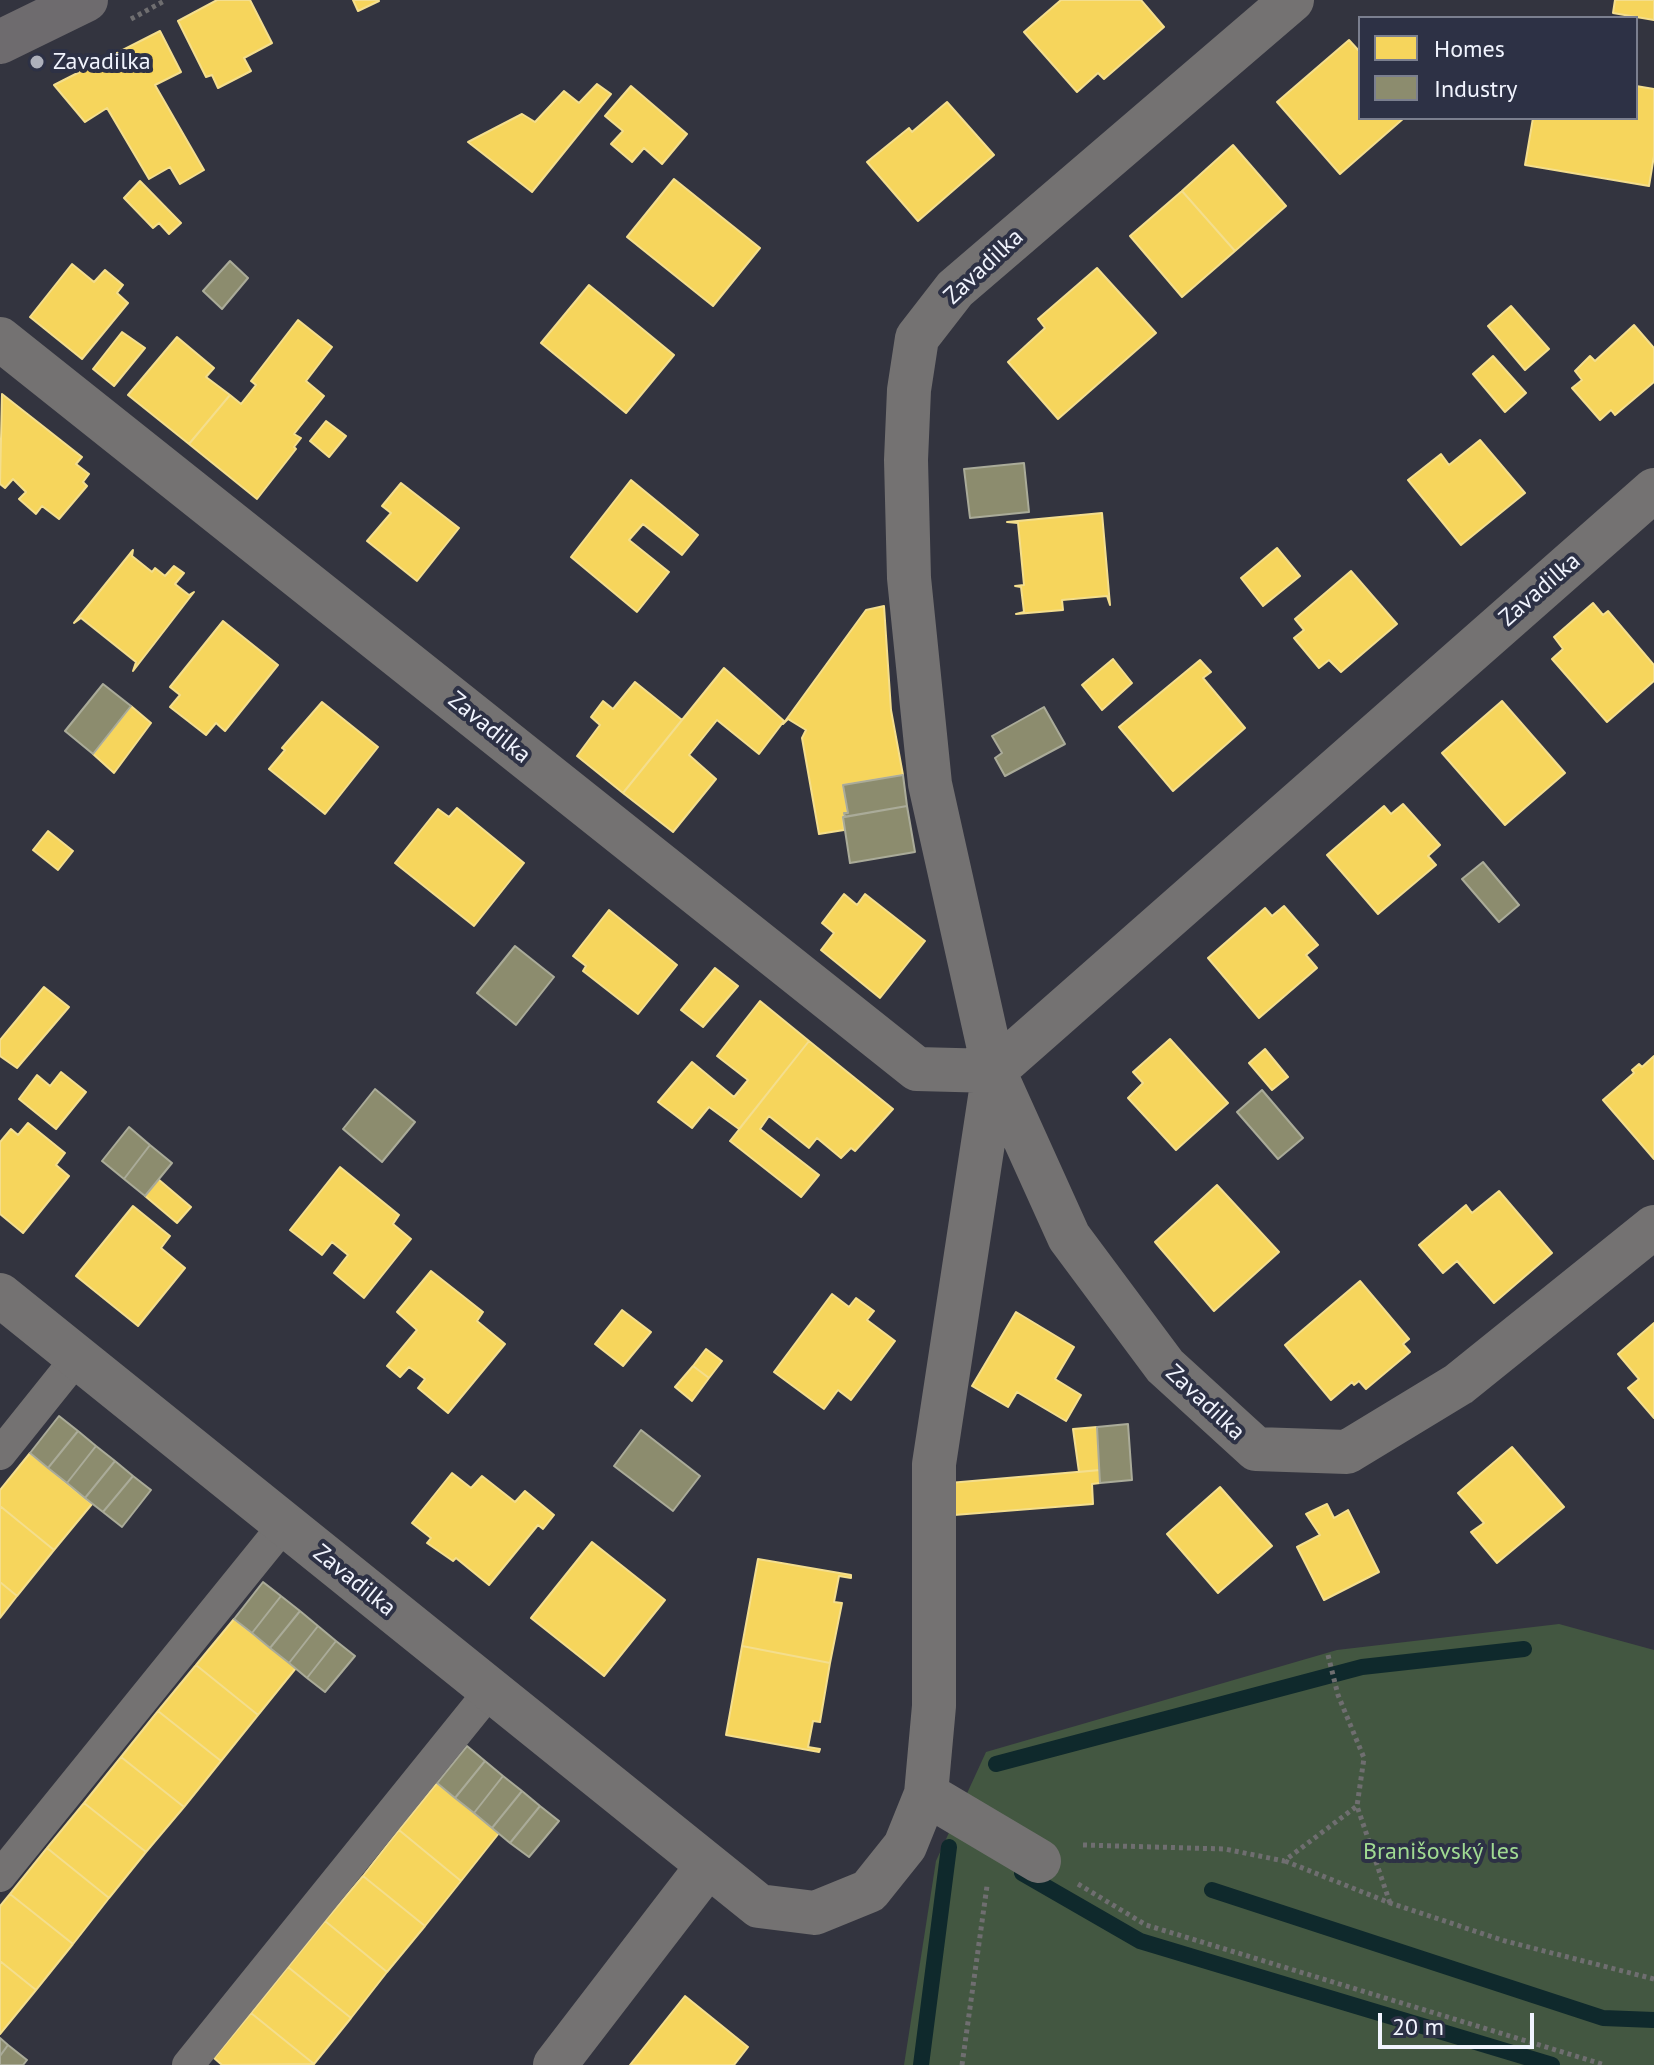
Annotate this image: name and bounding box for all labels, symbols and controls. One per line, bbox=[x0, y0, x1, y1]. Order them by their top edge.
legend bbox=[1358, 16, 1638, 120]
text: Homes bbox=[1434, 33, 1505, 64]
place label: Zavadilka bbox=[53, 48, 151, 76]
marker: Zavadilka bbox=[28, 53, 46, 71]
text: Industry bbox=[1434, 73, 1518, 104]
street label: Zavadilka bbox=[938, 223, 1030, 311]
street label: Zavadilka bbox=[1494, 547, 1586, 633]
street label: Zavadilka bbox=[442, 686, 536, 770]
street label: Zavadilka bbox=[1159, 1359, 1251, 1447]
street label: Zavadilka bbox=[307, 1539, 401, 1623]
park label: Branišovský les bbox=[1363, 1838, 1519, 1866]
scale bar bbox=[1382, 1997, 1538, 2047]
text: 20 m bbox=[1392, 2011, 1444, 2042]

